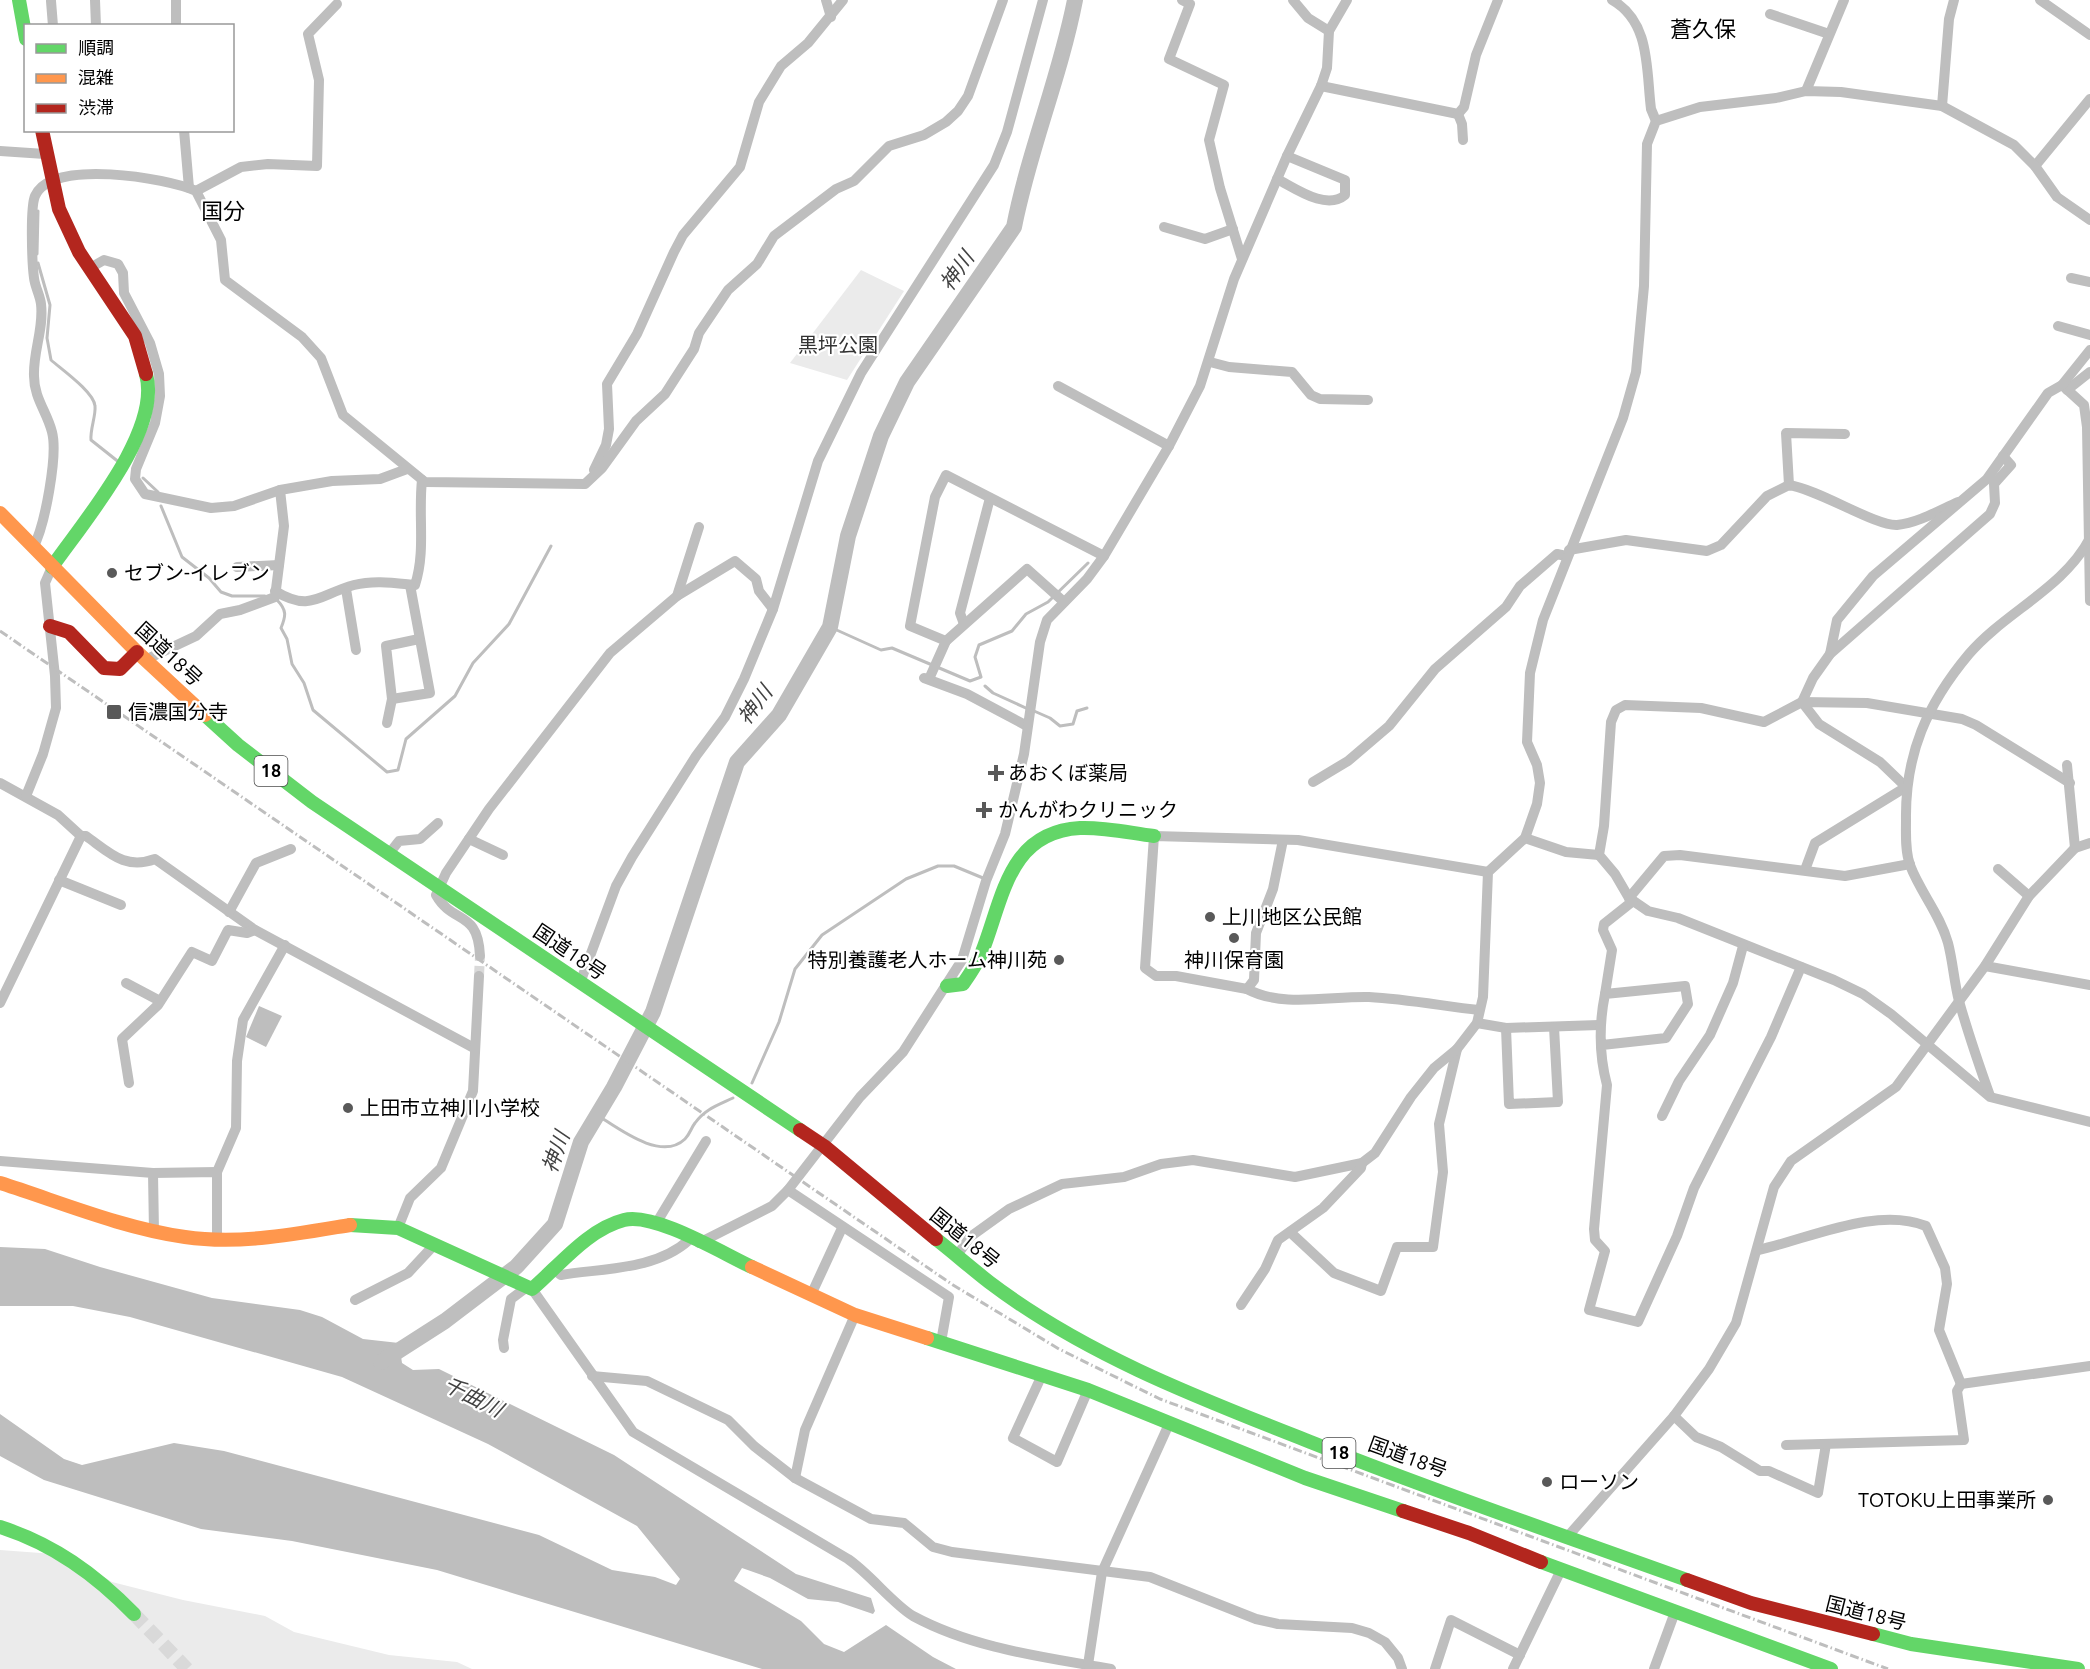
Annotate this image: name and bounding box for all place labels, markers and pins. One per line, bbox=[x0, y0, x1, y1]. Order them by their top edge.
place label: セブン-イレブン bbox=[124, 561, 270, 584]
marker: セブン-イレブン bbox=[105, 566, 119, 580]
place label: 信濃国分寺 bbox=[128, 700, 228, 723]
marker: 信濃国分寺 bbox=[105, 703, 123, 721]
place label: あおくぼ薬局 bbox=[1008, 761, 1128, 784]
marker: あおくぼ薬局 bbox=[989, 766, 1003, 780]
place label: かんがわクリニック bbox=[998, 798, 1178, 821]
marker: かんがわクリニック bbox=[975, 801, 993, 819]
place label: 上川地区公民館 bbox=[1222, 905, 1362, 928]
marker: 上川地区公民館 bbox=[1203, 910, 1217, 924]
marker: 神川保育園 bbox=[1227, 931, 1241, 945]
place label: 特別養護老人ホーム神川苑 bbox=[808, 948, 1047, 971]
place label: 神川保育園 bbox=[1184, 948, 1284, 971]
marker: 特別養護老人ホーム神川苑 bbox=[1052, 953, 1066, 967]
place label: 上田市立神川小学校 bbox=[360, 1096, 540, 1119]
marker: 上田市立神川小学校 bbox=[341, 1101, 355, 1115]
place label: ローソン bbox=[1559, 1470, 1639, 1493]
marker: ローソン bbox=[1540, 1475, 1554, 1489]
place label: TOTOKU上田事業所 bbox=[1858, 1488, 2036, 1511]
marker: TOTOKU上田事業所 bbox=[2041, 1493, 2055, 1507]

